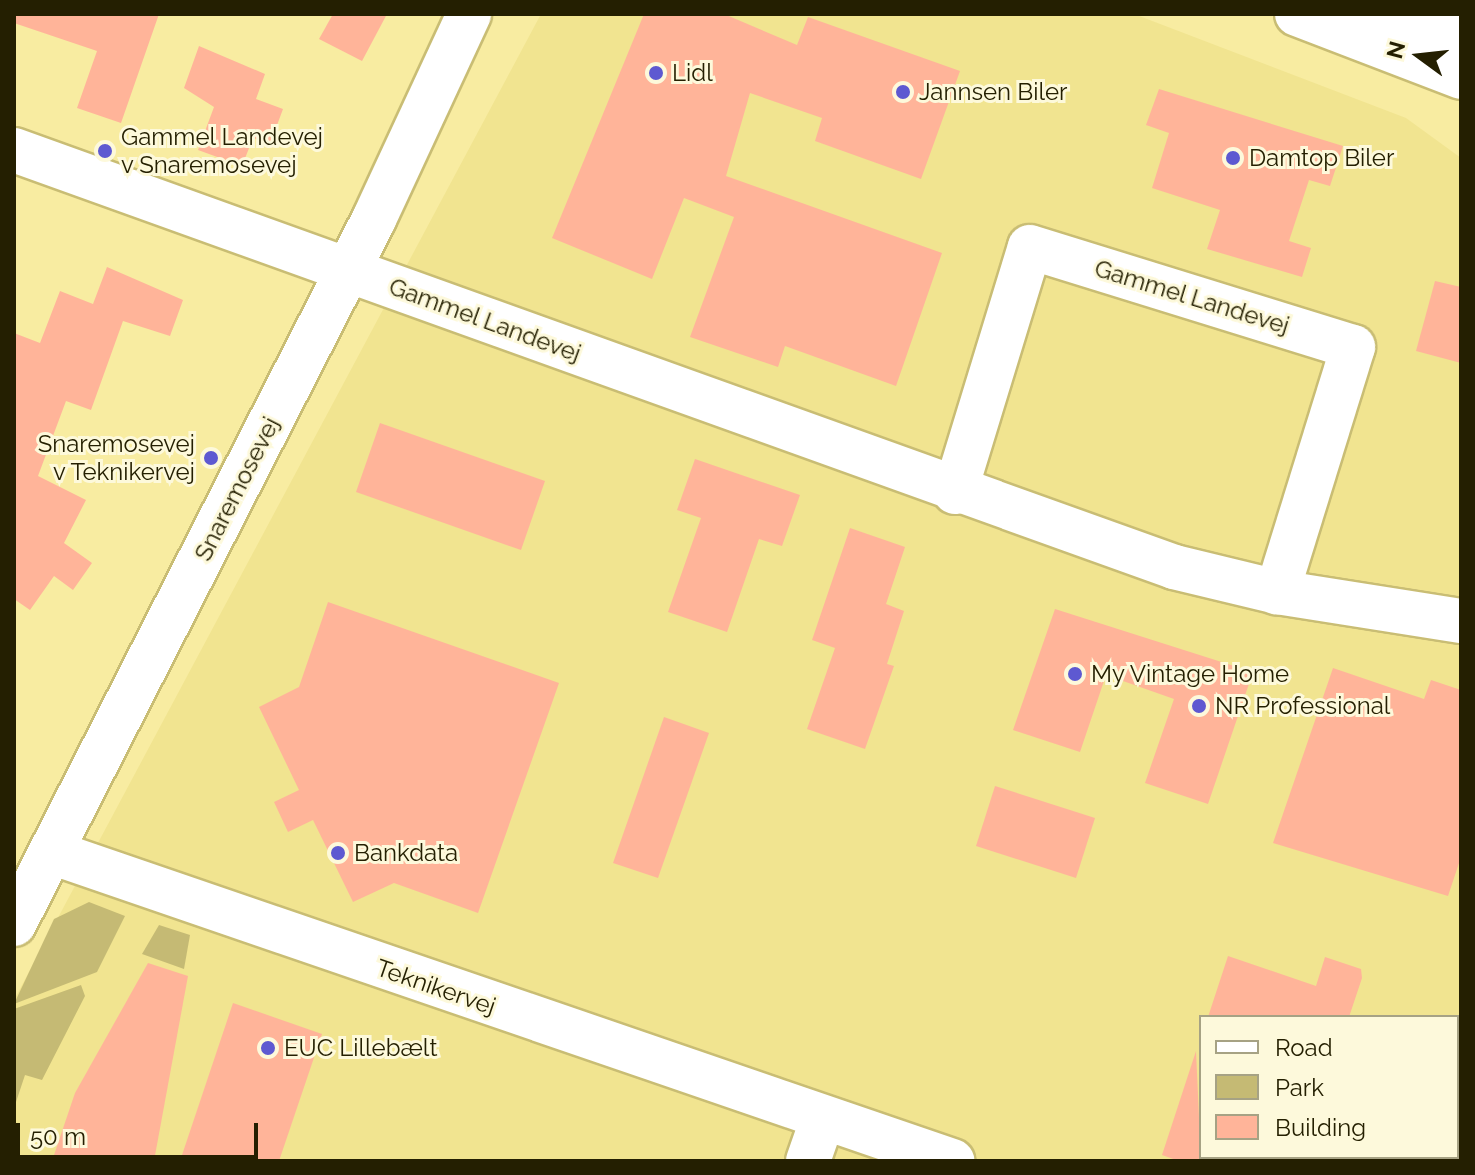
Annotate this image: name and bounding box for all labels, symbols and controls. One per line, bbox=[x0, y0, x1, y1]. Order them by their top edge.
north arrow bbox=[1379, 16, 1459, 96]
text: N bbox=[1381, 38, 1411, 61]
place label: Lidl bbox=[672, 59, 713, 87]
marker: Lidl bbox=[647, 64, 665, 82]
place label: Jannsen Biler bbox=[919, 78, 1067, 106]
marker: Jannsen Biler bbox=[894, 83, 912, 101]
place label: Gammel Landevej v Snaremosevej bbox=[121, 123, 324, 179]
marker: Gammel Landevej v Snaremosevej bbox=[96, 142, 114, 160]
place label: Damtop Biler bbox=[1249, 144, 1394, 172]
marker: Damtop Biler bbox=[1224, 149, 1242, 167]
street label: Gammel Landevej bbox=[1091, 254, 1293, 340]
street label: Gammel Landevej bbox=[385, 272, 585, 368]
street label: Snaremosevej bbox=[188, 412, 286, 566]
place label: Snaremosevej v Teknikervej bbox=[38, 430, 195, 486]
marker: Snaremosevej v Teknikervej bbox=[202, 449, 220, 467]
place label: My Vintage Home bbox=[1091, 660, 1291, 688]
marker: My Vintage Home bbox=[1066, 665, 1084, 683]
place label: NR Professional bbox=[1215, 692, 1390, 720]
marker: NR Professional bbox=[1190, 697, 1208, 715]
place label: Bankdata bbox=[354, 839, 458, 867]
marker: Bankdata bbox=[329, 844, 347, 862]
street label: Teknikervej bbox=[372, 953, 500, 1021]
legend bbox=[1199, 1015, 1459, 1159]
text: Road bbox=[1275, 1033, 1333, 1062]
place label: EUC Lillebælt bbox=[284, 1034, 437, 1062]
marker: EUC Lillebælt bbox=[259, 1039, 277, 1057]
text: Park bbox=[1275, 1073, 1324, 1102]
scale bar bbox=[20, 1107, 262, 1157]
text: Building bbox=[1275, 1113, 1366, 1142]
text: 50 m bbox=[30, 1122, 86, 1151]

